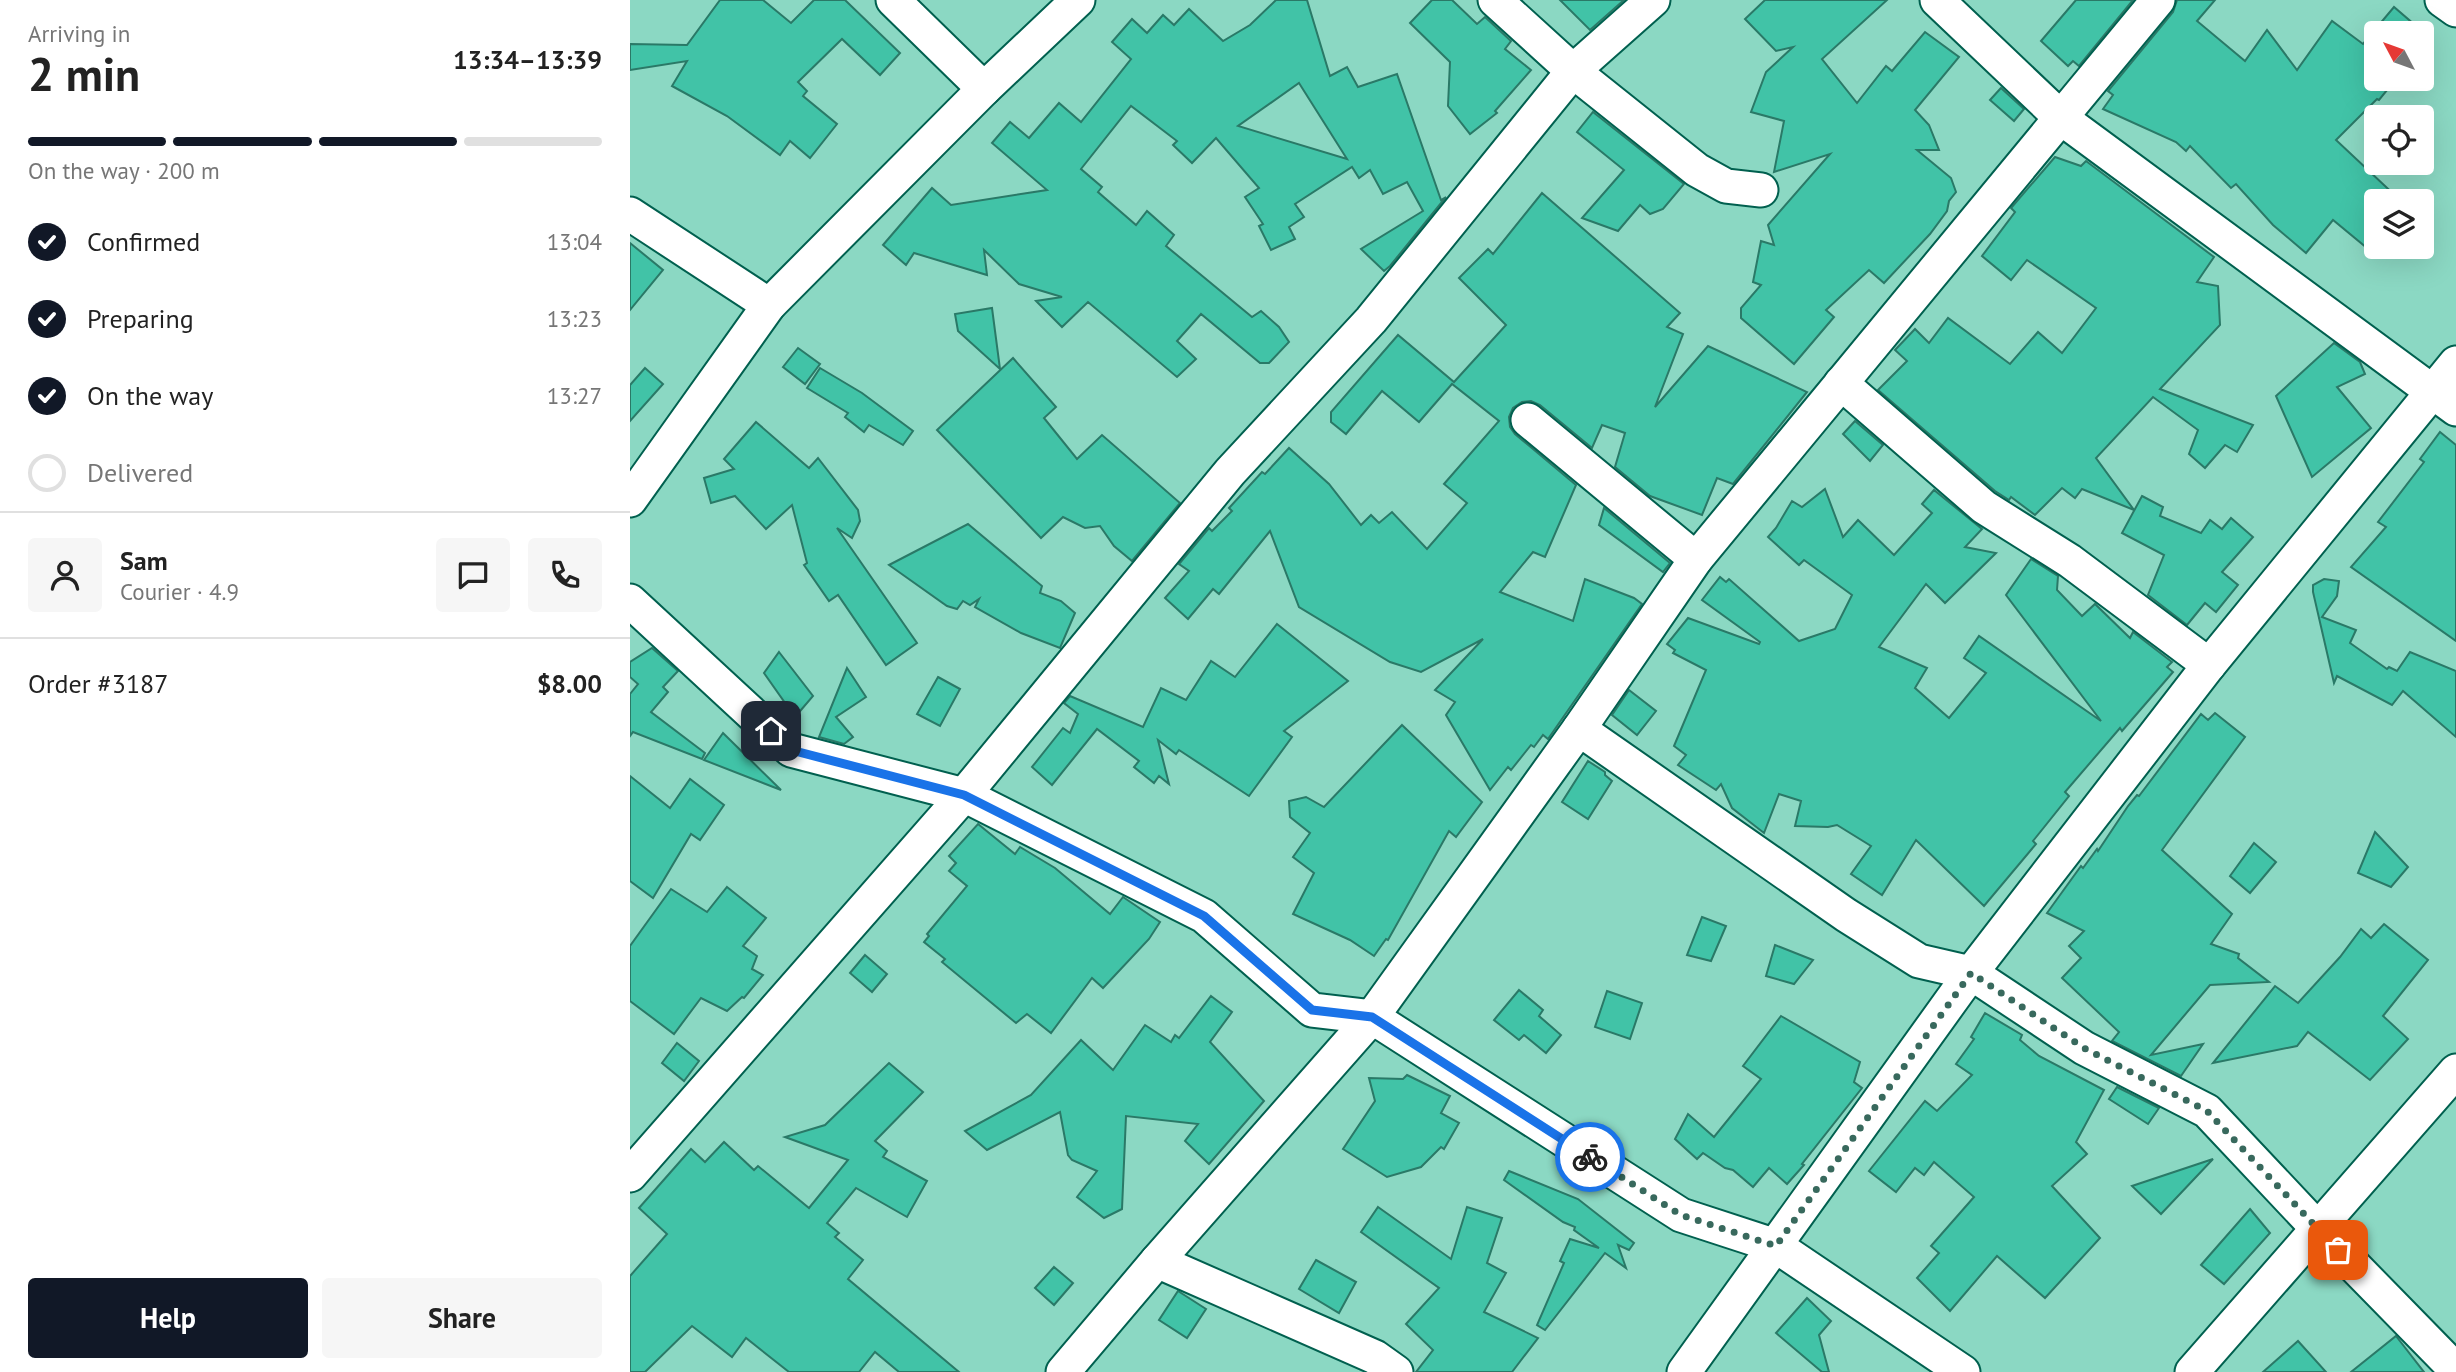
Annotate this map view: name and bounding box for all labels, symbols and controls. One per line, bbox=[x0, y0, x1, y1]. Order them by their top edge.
text: Arriving in bbox=[28, 19, 130, 48]
north arrow bbox=[2364, 21, 2434, 91]
map controls bbox=[2364, 21, 2434, 259]
text: 13:34–13:39 bbox=[453, 43, 602, 76]
text: 2 min bbox=[28, 44, 140, 104]
button: locate bbox=[2364, 105, 2434, 175]
text: On the way · 200 m bbox=[28, 156, 220, 185]
button: layers bbox=[2364, 189, 2434, 259]
icon: check bbox=[28, 223, 66, 261]
text: Confirmed bbox=[87, 225, 200, 258]
text: 13:04 bbox=[547, 227, 602, 256]
icon: check bbox=[28, 300, 66, 338]
text: Preparing bbox=[87, 302, 194, 335]
text: 13:23 bbox=[547, 304, 602, 333]
icon: check bbox=[28, 377, 66, 415]
text: On the way bbox=[87, 379, 213, 412]
text: 13:27 bbox=[547, 381, 602, 410]
text: Delivered bbox=[87, 456, 193, 489]
button: person bbox=[28, 538, 102, 612]
button: chat bbox=[436, 538, 510, 612]
button: phone bbox=[528, 538, 602, 612]
text: Sam bbox=[120, 544, 168, 577]
text: Courier · 4.9 bbox=[120, 577, 239, 606]
text: Order #3187 bbox=[28, 667, 168, 700]
text: $8.00 bbox=[537, 667, 602, 700]
pin bbox=[741, 701, 801, 761]
icon: home bbox=[752, 712, 790, 750]
courier bbox=[1555, 1122, 1625, 1192]
icon: bike bbox=[1571, 1138, 1609, 1176]
pin bbox=[2308, 1220, 2368, 1280]
icon: bag bbox=[2319, 1231, 2357, 1269]
button: Help bbox=[28, 1278, 308, 1358]
button: Share bbox=[322, 1278, 602, 1358]

